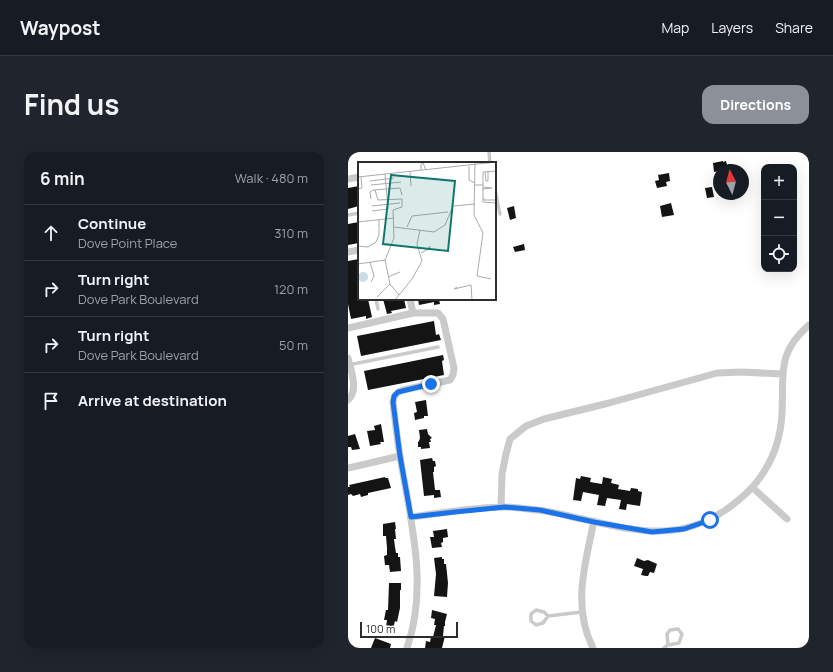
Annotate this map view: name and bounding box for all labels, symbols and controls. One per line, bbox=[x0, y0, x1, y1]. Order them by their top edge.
text: Waypost bbox=[20, 15, 100, 41]
text: Map bbox=[661, 18, 689, 37]
text: Layers bbox=[711, 18, 753, 37]
text: Share bbox=[775, 18, 813, 37]
text: Find us bbox=[24, 85, 119, 123]
button: Directions bbox=[702, 85, 809, 124]
inset map bbox=[358, 162, 496, 300]
north arrow bbox=[713, 164, 749, 200]
map controls bbox=[761, 164, 797, 272]
button: + bbox=[761, 164, 797, 200]
text: 6 min bbox=[40, 167, 85, 190]
text: Walk · 480 m bbox=[235, 169, 308, 187]
button: − bbox=[761, 200, 797, 236]
text: Continue bbox=[78, 213, 146, 234]
icon: ahead bbox=[40, 222, 62, 244]
text: 310 m bbox=[274, 224, 308, 242]
text: Dove Point Place bbox=[78, 234, 177, 252]
button: locate bbox=[761, 236, 797, 272]
text: Turn right bbox=[78, 269, 149, 290]
icon: right bbox=[40, 278, 62, 300]
text: 120 m bbox=[274, 280, 308, 298]
text: Dove Park Boulevard bbox=[78, 290, 199, 308]
text: Turn right bbox=[78, 325, 149, 346]
icon: right bbox=[40, 334, 62, 356]
text: 50 m bbox=[279, 336, 308, 354]
text: Dove Park Boulevard bbox=[78, 346, 199, 364]
route end bbox=[422, 375, 440, 393]
icon: arrive bbox=[40, 390, 62, 412]
text: Arrive at destination bbox=[78, 390, 227, 411]
route start bbox=[701, 511, 719, 529]
scale bar bbox=[360, 620, 458, 639]
text: 100 m bbox=[366, 621, 395, 636]

